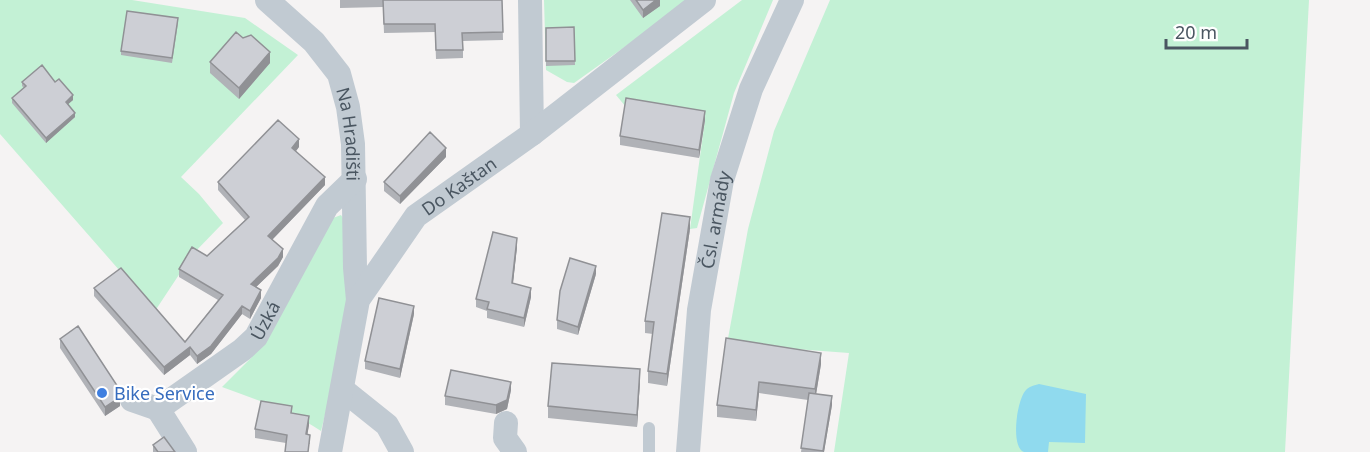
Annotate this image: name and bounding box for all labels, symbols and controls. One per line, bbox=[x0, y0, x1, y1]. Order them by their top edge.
scale bar bbox=[1166, 12, 1247, 50]
text: 20 m bbox=[1175, 20, 1217, 44]
street label: Na Hradišti bbox=[331, 84, 366, 181]
street label: Do Kaštan bbox=[417, 151, 501, 220]
street label: Čsl. armády bbox=[695, 167, 736, 271]
street label: Úzká bbox=[245, 297, 285, 344]
place label: Bike Service bbox=[114, 381, 215, 405]
marker: Bike Service bbox=[95, 386, 109, 400]

